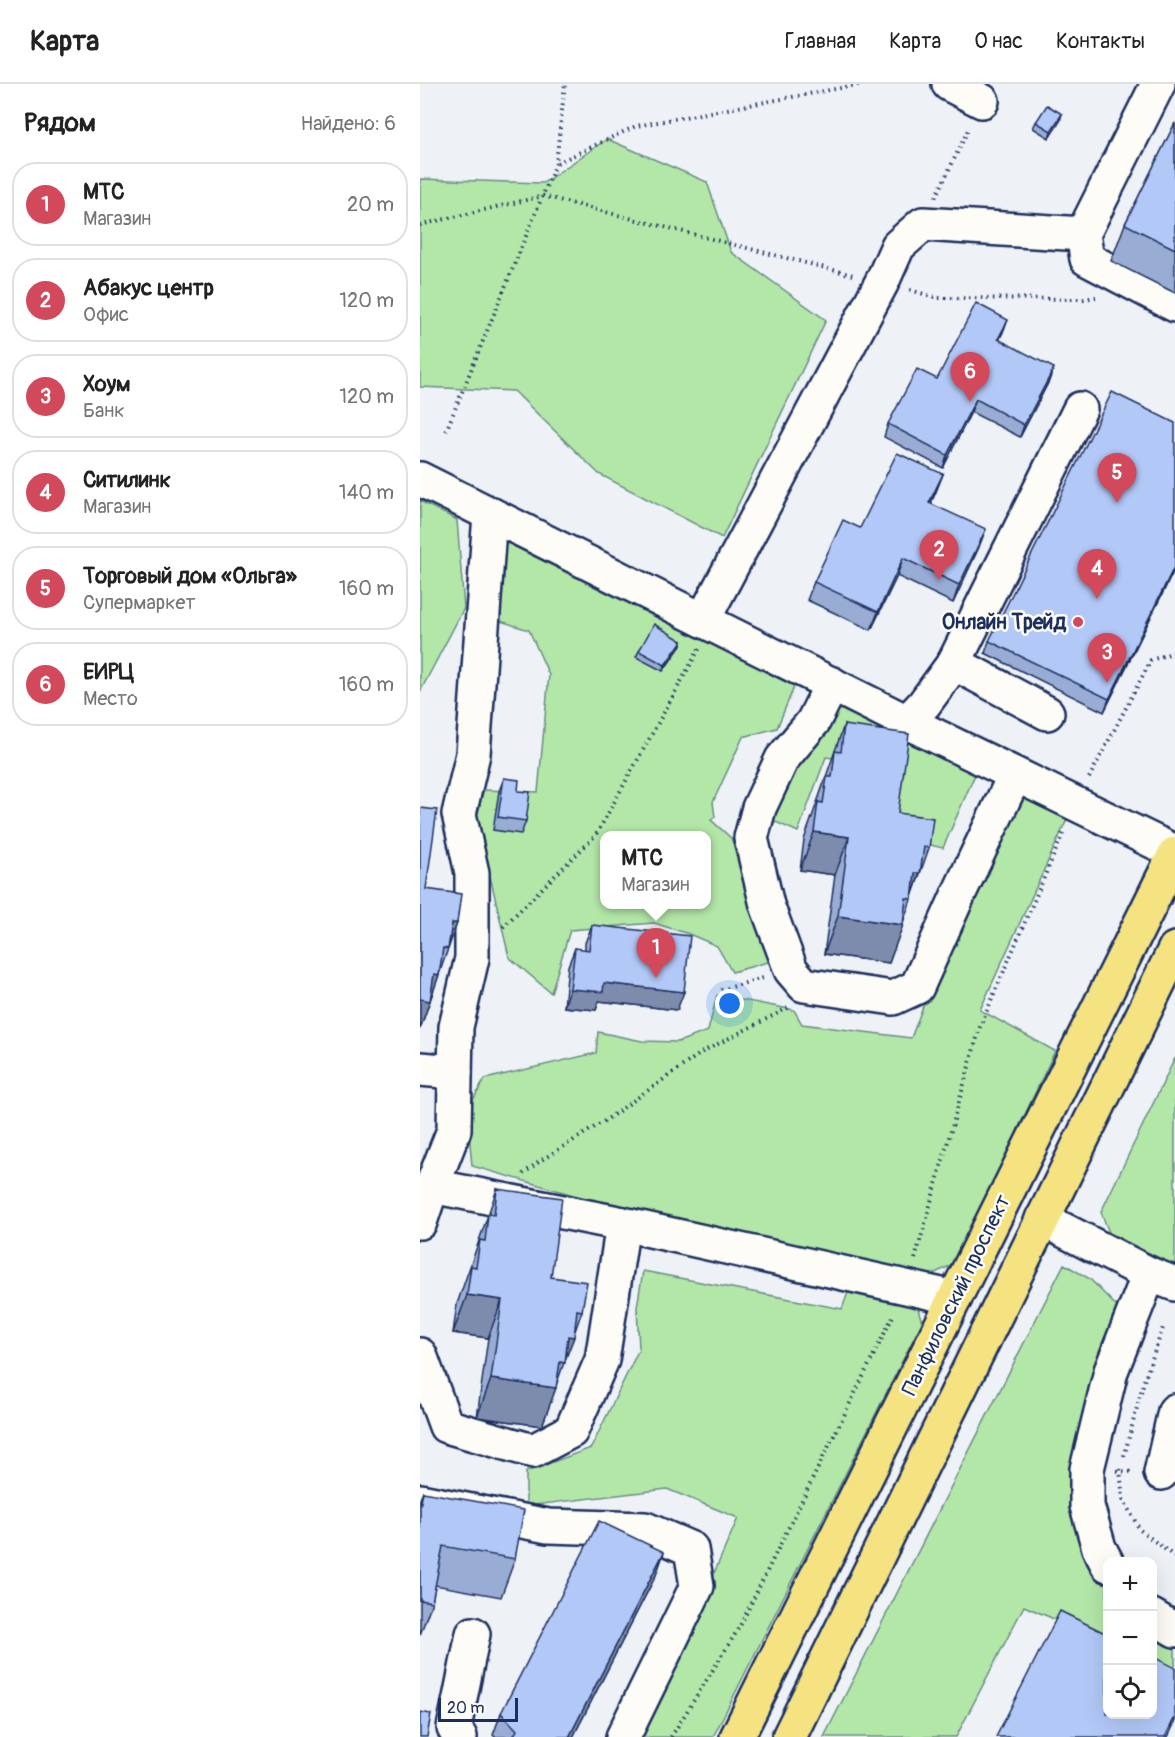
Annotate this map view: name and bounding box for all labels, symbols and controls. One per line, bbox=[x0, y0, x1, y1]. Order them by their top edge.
text: Карта bbox=[30, 24, 99, 59]
text: Главная bbox=[785, 28, 856, 55]
text: Карта bbox=[889, 28, 941, 55]
text: О нас bbox=[974, 28, 1023, 55]
text: Контакты bbox=[1056, 28, 1145, 55]
text: Рядом bbox=[24, 107, 96, 139]
text: Найдено: 6 bbox=[301, 111, 396, 136]
text: МТС bbox=[83, 178, 125, 206]
text: 1 bbox=[42, 192, 49, 217]
text: 20 m bbox=[347, 192, 394, 217]
text: Магазин bbox=[83, 206, 151, 231]
text: Абакус центр bbox=[83, 274, 214, 302]
text: 2 bbox=[40, 288, 51, 313]
text: 120 m bbox=[339, 288, 394, 313]
text: Офис bbox=[83, 302, 129, 327]
pin: 6 bbox=[950, 352, 990, 402]
text: Хоум bbox=[83, 370, 131, 398]
text: 3 bbox=[40, 384, 51, 409]
text: 120 m bbox=[339, 384, 394, 409]
text: Банк bbox=[83, 398, 125, 423]
pin: 5 bbox=[1098, 454, 1136, 503]
text: Ситилинк bbox=[83, 466, 171, 494]
text: 4 bbox=[40, 480, 51, 505]
text: 140 m bbox=[339, 480, 394, 505]
text: Магазин bbox=[83, 494, 151, 519]
pin: 2 bbox=[920, 530, 958, 580]
pin: 4 bbox=[1078, 550, 1116, 599]
text: Торговый дом «Ольга» bbox=[83, 562, 297, 590]
text: 5 bbox=[40, 576, 51, 601]
text: 160 m bbox=[339, 576, 394, 601]
text: Супермаркет bbox=[83, 590, 195, 615]
place label: Онлайн Трейд bbox=[942, 609, 1066, 636]
marker: Онлайн Трейд bbox=[1071, 615, 1085, 629]
pin: 3 bbox=[1088, 634, 1126, 683]
text: ЕИРЦ bbox=[83, 658, 134, 686]
text: 6 bbox=[40, 672, 51, 697]
text: 160 m bbox=[339, 672, 394, 697]
text: Место bbox=[83, 686, 138, 711]
popup bbox=[600, 831, 711, 909]
text: МТС bbox=[621, 844, 663, 872]
text: Магазин bbox=[621, 872, 690, 897]
pin: 1 bbox=[636, 928, 676, 978]
your location bbox=[715, 989, 744, 1018]
street label: Панфиловский проспект bbox=[896, 1190, 1017, 1400]
map controls bbox=[1103, 1557, 1157, 1719]
button: + bbox=[1103, 1557, 1157, 1611]
button: − bbox=[1103, 1611, 1157, 1665]
button: locate bbox=[1103, 1665, 1157, 1719]
scale bar bbox=[438, 1695, 518, 1722]
text: 20 m bbox=[447, 1698, 485, 1718]

